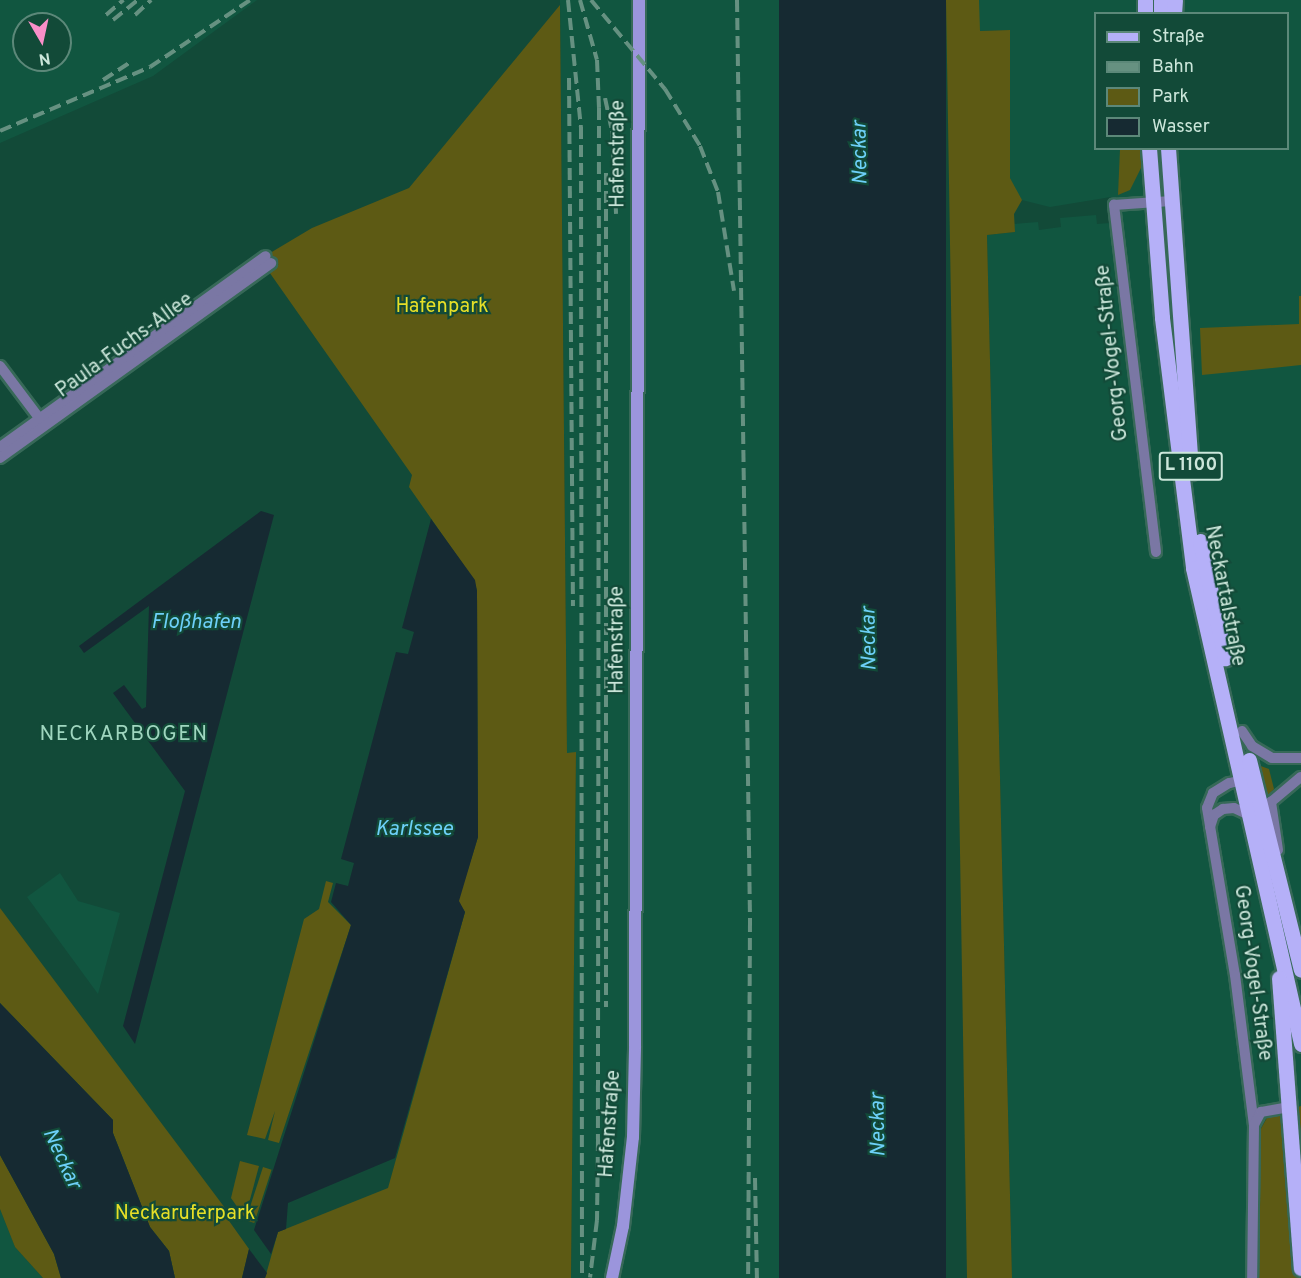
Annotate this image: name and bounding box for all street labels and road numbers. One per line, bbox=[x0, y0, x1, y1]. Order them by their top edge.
street label: Hafenstraße bbox=[607, 100, 631, 208]
street label: Georg-Vogel-Straße bbox=[1092, 264, 1134, 442]
street label: Paula-Fuchs-Allee bbox=[52, 288, 198, 404]
road number: L 1100 bbox=[1158, 451, 1224, 481]
street label: Neckartalstraße bbox=[1199, 523, 1249, 669]
street label: Hafenstraße bbox=[606, 586, 630, 694]
street label: Georg-Vogel-Straße bbox=[1228, 884, 1276, 1062]
street label: Hafenstraße bbox=[595, 1069, 627, 1179]

